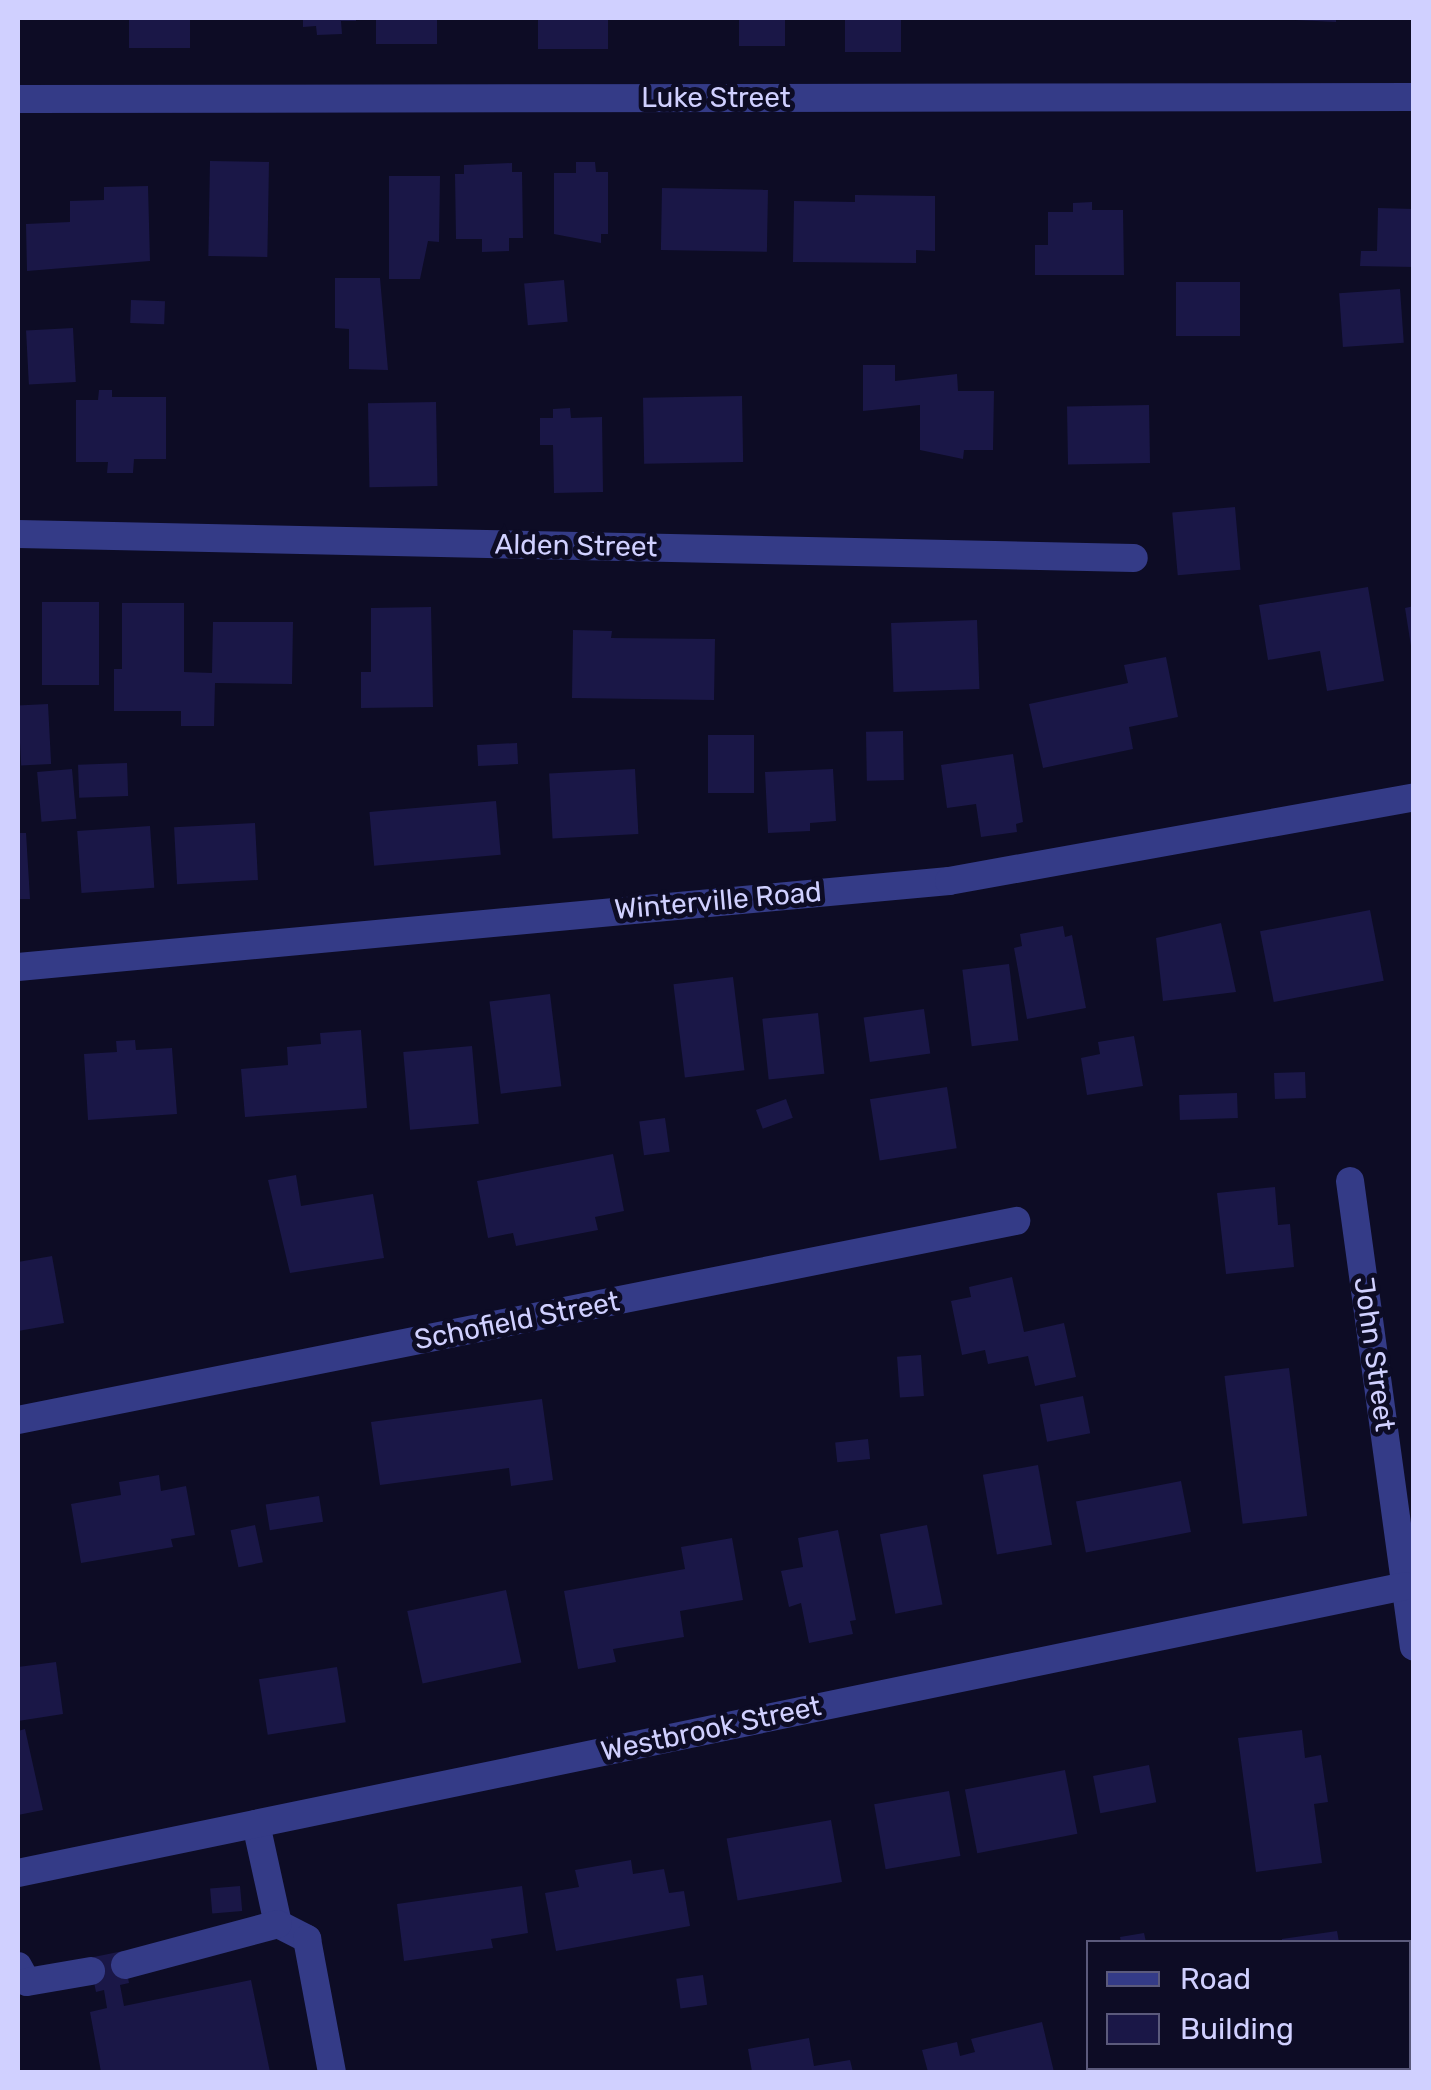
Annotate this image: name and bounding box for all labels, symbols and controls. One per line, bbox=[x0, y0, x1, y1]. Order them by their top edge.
street label: Luke Street bbox=[641, 81, 791, 115]
street label: Alden Street bbox=[494, 528, 658, 564]
street label: Winterville Road bbox=[613, 875, 823, 927]
street label: John Street bbox=[1347, 1275, 1401, 1433]
street label: Schofield Street bbox=[412, 1285, 622, 1357]
street label: Westbrook Street bbox=[598, 1689, 824, 1769]
legend bbox=[1086, 1940, 1411, 2070]
text: Road bbox=[1180, 1961, 1251, 1997]
text: Building bbox=[1180, 2011, 1294, 2047]

